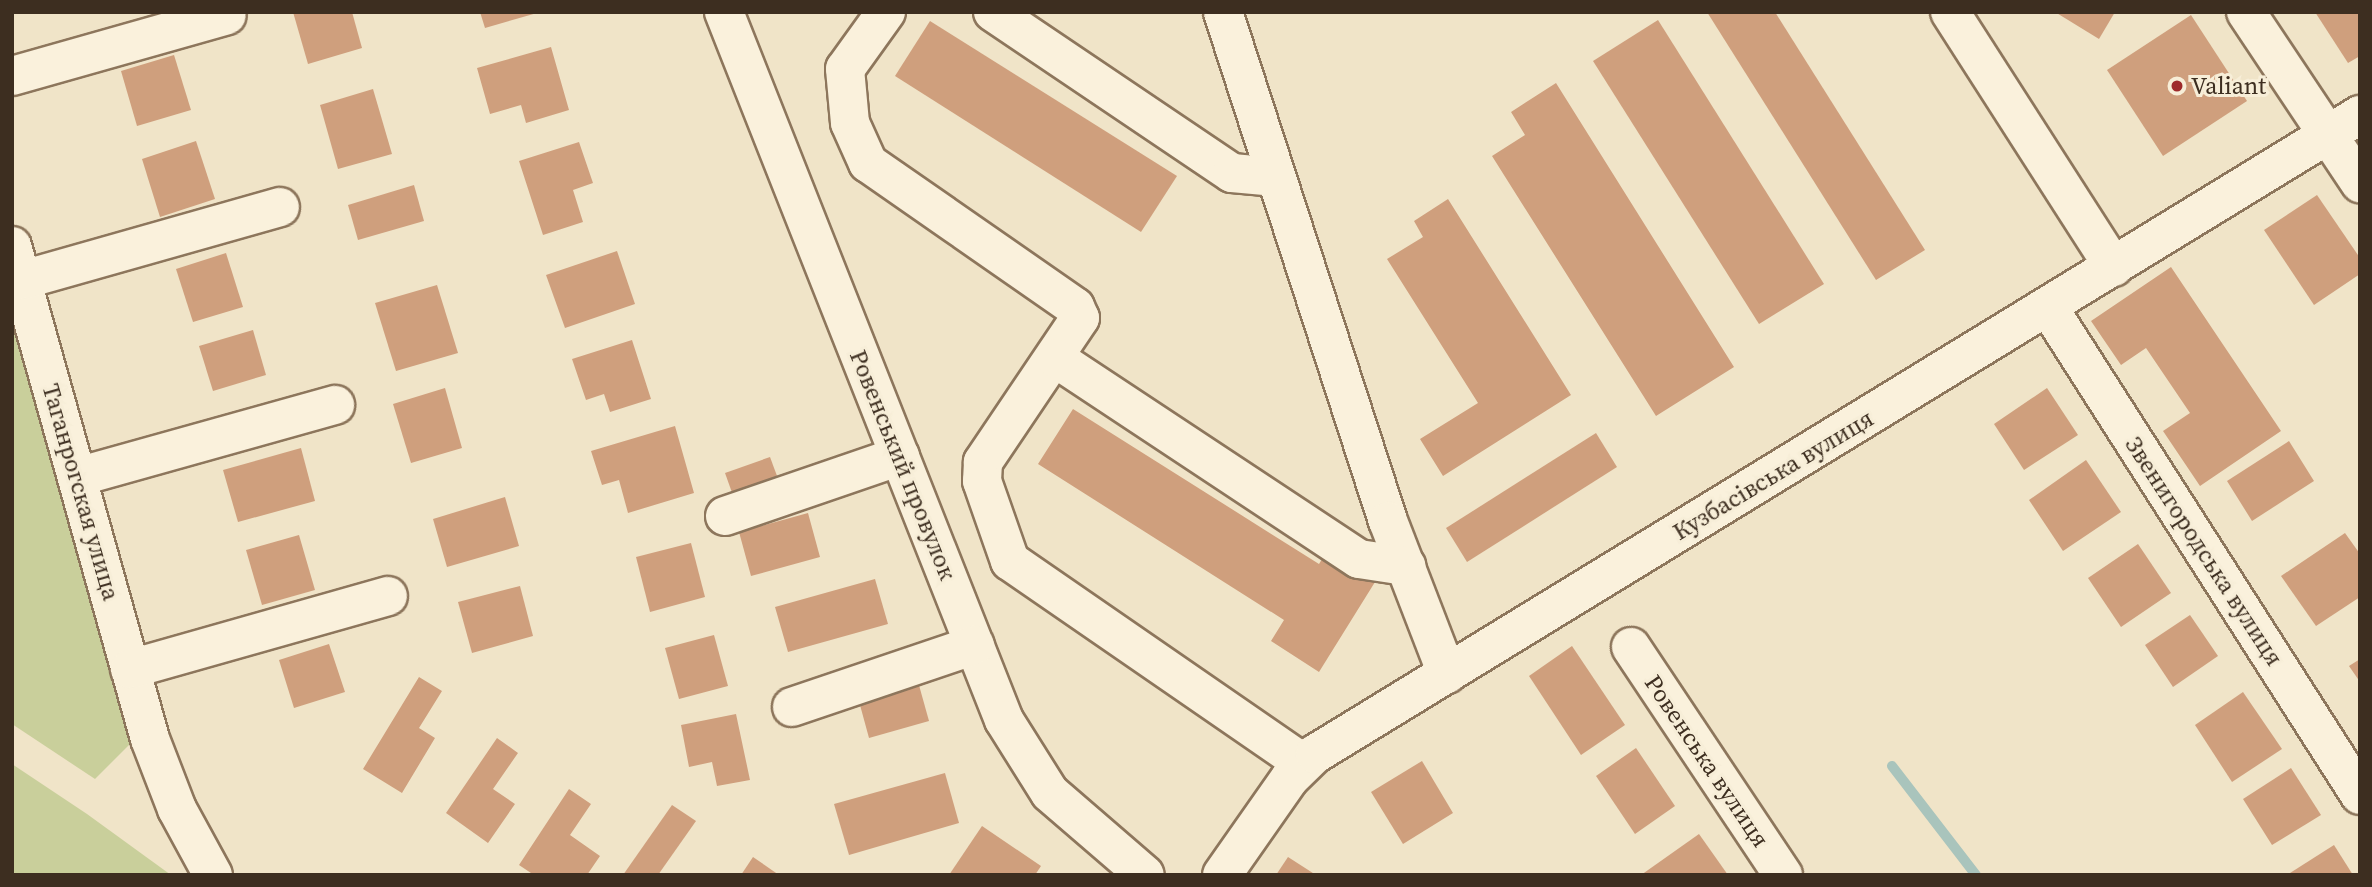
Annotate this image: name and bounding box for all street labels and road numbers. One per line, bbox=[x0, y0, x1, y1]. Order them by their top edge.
street label: Ровенський провулок bbox=[844, 346, 962, 584]
street label: Таганрогская улица bbox=[36, 380, 126, 604]
street label: Кузбасівська вулиця bbox=[1668, 404, 1878, 546]
street label: Звенигородська вулиця bbox=[2119, 431, 2289, 671]
street label: Ровенська вулиця bbox=[1639, 669, 1775, 853]

